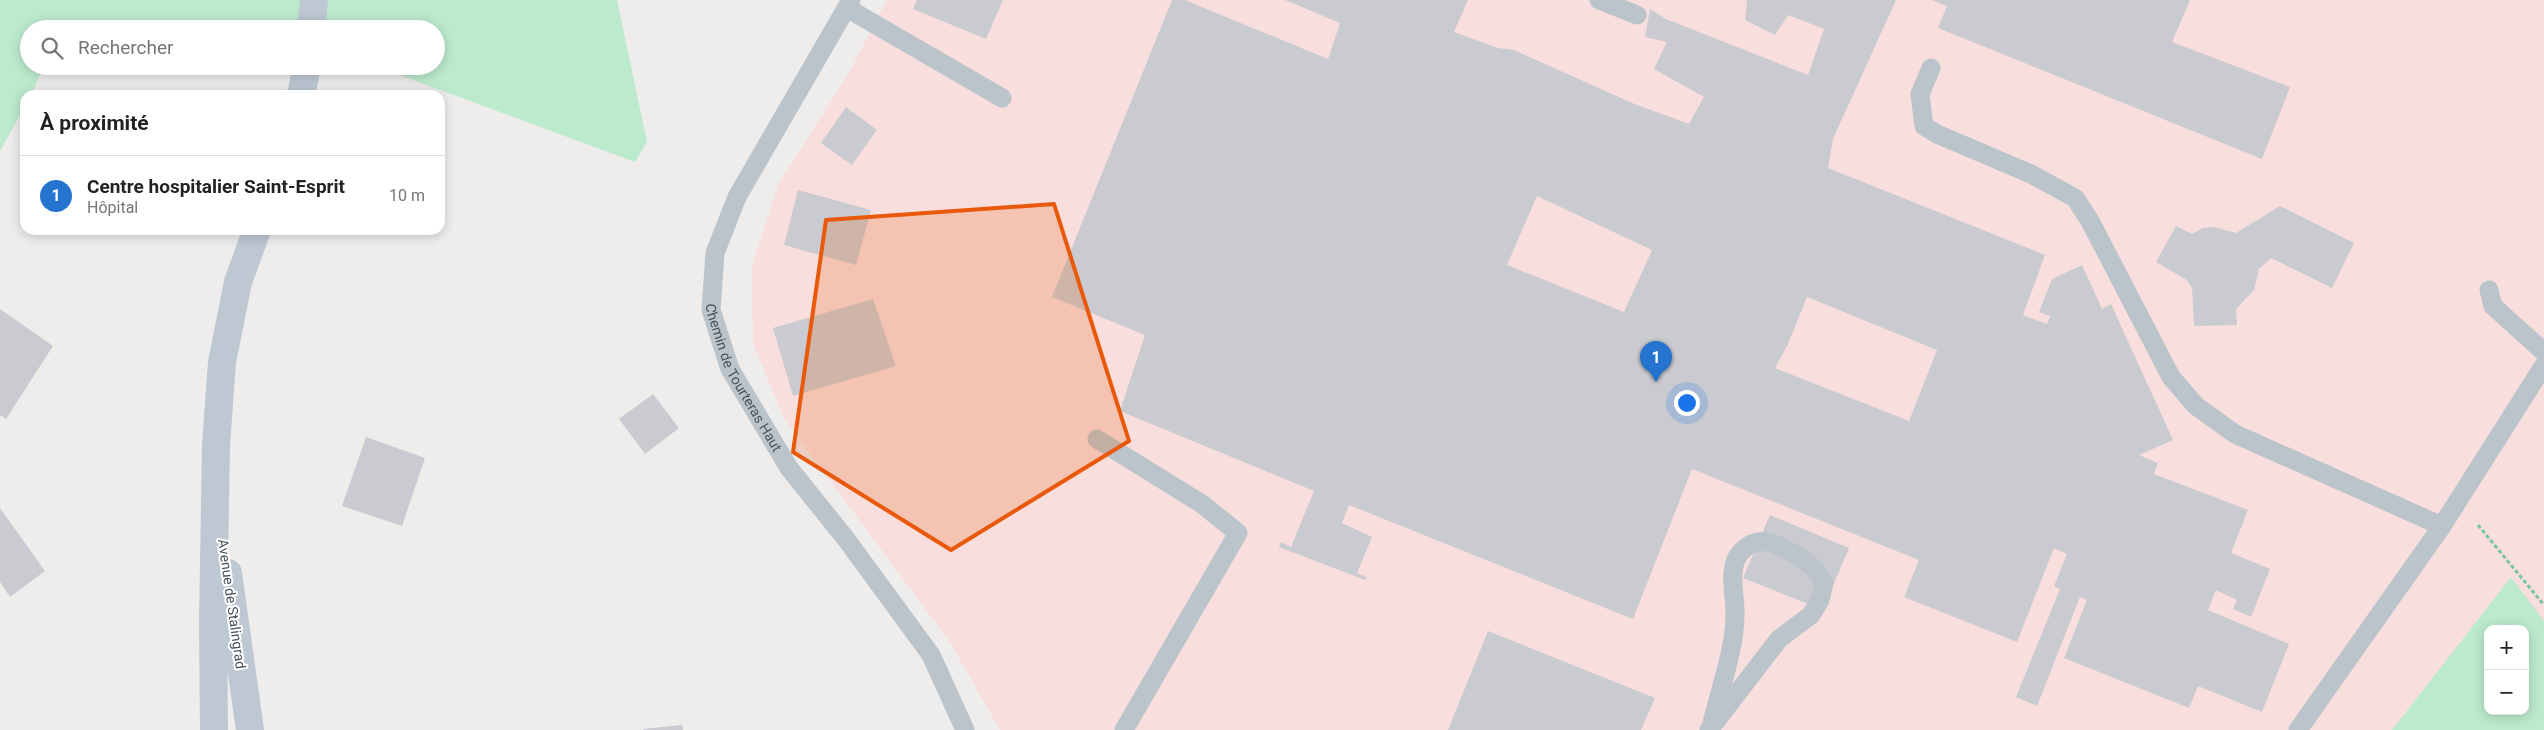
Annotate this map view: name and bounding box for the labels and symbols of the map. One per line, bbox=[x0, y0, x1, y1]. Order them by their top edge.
street label: Chemin de Tourteras Haut bbox=[703, 303, 786, 455]
pin: 1 bbox=[1640, 341, 1672, 382]
your location bbox=[1674, 390, 1700, 416]
street label: Avenue de Stalingrad bbox=[215, 538, 249, 670]

